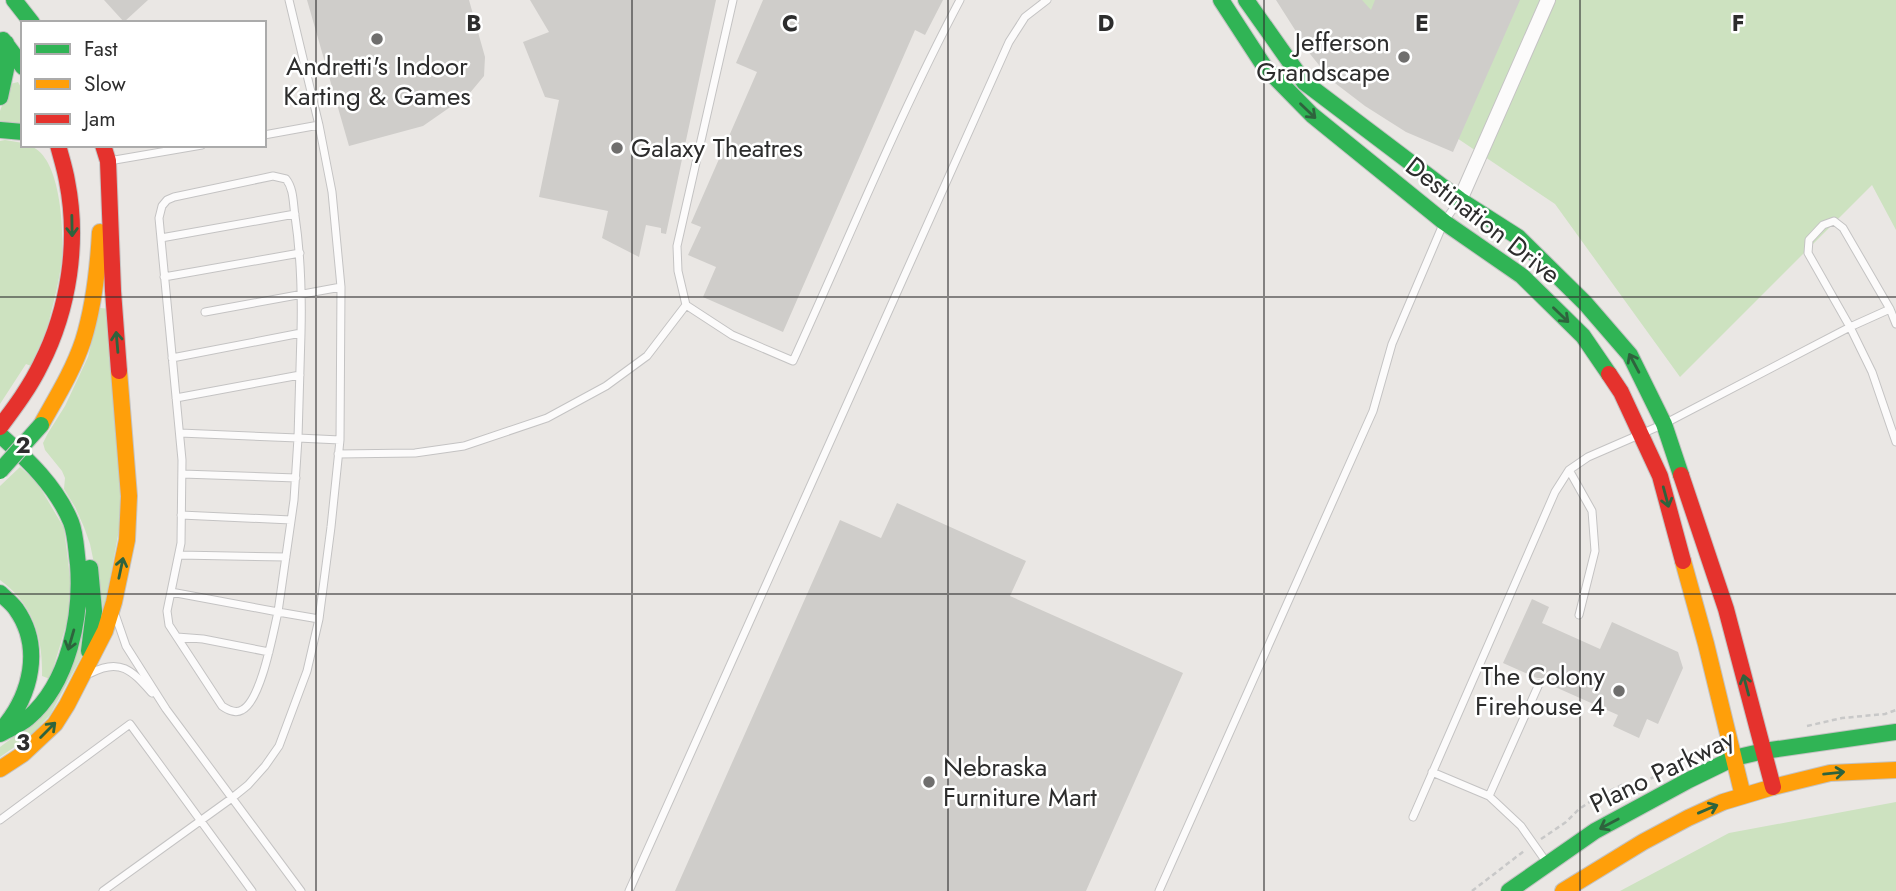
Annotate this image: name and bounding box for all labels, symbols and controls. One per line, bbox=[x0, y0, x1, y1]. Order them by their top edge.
text: B bbox=[466, 6, 482, 40]
text: C bbox=[782, 6, 798, 40]
text: D bbox=[1098, 6, 1115, 40]
text: E bbox=[1415, 6, 1429, 40]
text: F bbox=[1732, 6, 1744, 40]
legend bbox=[21, 21, 266, 147]
place label: Jefferson Grandscape bbox=[1256, 23, 1390, 91]
marker: Andretti's Indoor Karting & Games bbox=[369, 31, 385, 47]
text: Fast bbox=[84, 34, 117, 64]
place label: Andretti's Indoor Karting & Games bbox=[283, 47, 471, 115]
marker: Jefferson Grandscape bbox=[1396, 49, 1412, 65]
text: Slow bbox=[84, 69, 126, 99]
one-way arrow bbox=[1299, 102, 1316, 119]
text: Jam bbox=[81, 104, 116, 134]
place label: Galaxy Theatres bbox=[631, 129, 803, 167]
marker: Galaxy Theatres bbox=[609, 140, 625, 156]
street label: Destination Drive bbox=[1398, 147, 1568, 293]
one-way arrow bbox=[65, 214, 78, 237]
one-way arrow bbox=[1552, 306, 1569, 323]
one-way arrow bbox=[110, 331, 123, 354]
one-way arrow bbox=[1626, 354, 1640, 374]
text: 2 bbox=[15, 428, 31, 462]
one-way arrow bbox=[1660, 485, 1673, 508]
one-way arrow bbox=[115, 557, 129, 580]
one-way arrow bbox=[64, 629, 77, 651]
place label: The Colony Firehouse 4 bbox=[1475, 657, 1606, 725]
one-way arrow bbox=[1739, 674, 1752, 697]
marker: The Colony Firehouse 4 bbox=[1611, 683, 1627, 699]
street label: Plano Parkway bbox=[1583, 719, 1741, 822]
one-way arrow bbox=[39, 721, 56, 738]
text: 3 bbox=[16, 725, 30, 759]
place label: Nebraska Furniture Mart bbox=[943, 748, 1098, 816]
one-way arrow bbox=[1822, 767, 1845, 780]
marker: Nebraska Furniture Mart bbox=[921, 774, 937, 790]
one-way arrow bbox=[1697, 802, 1718, 815]
one-way arrow bbox=[1599, 818, 1620, 831]

